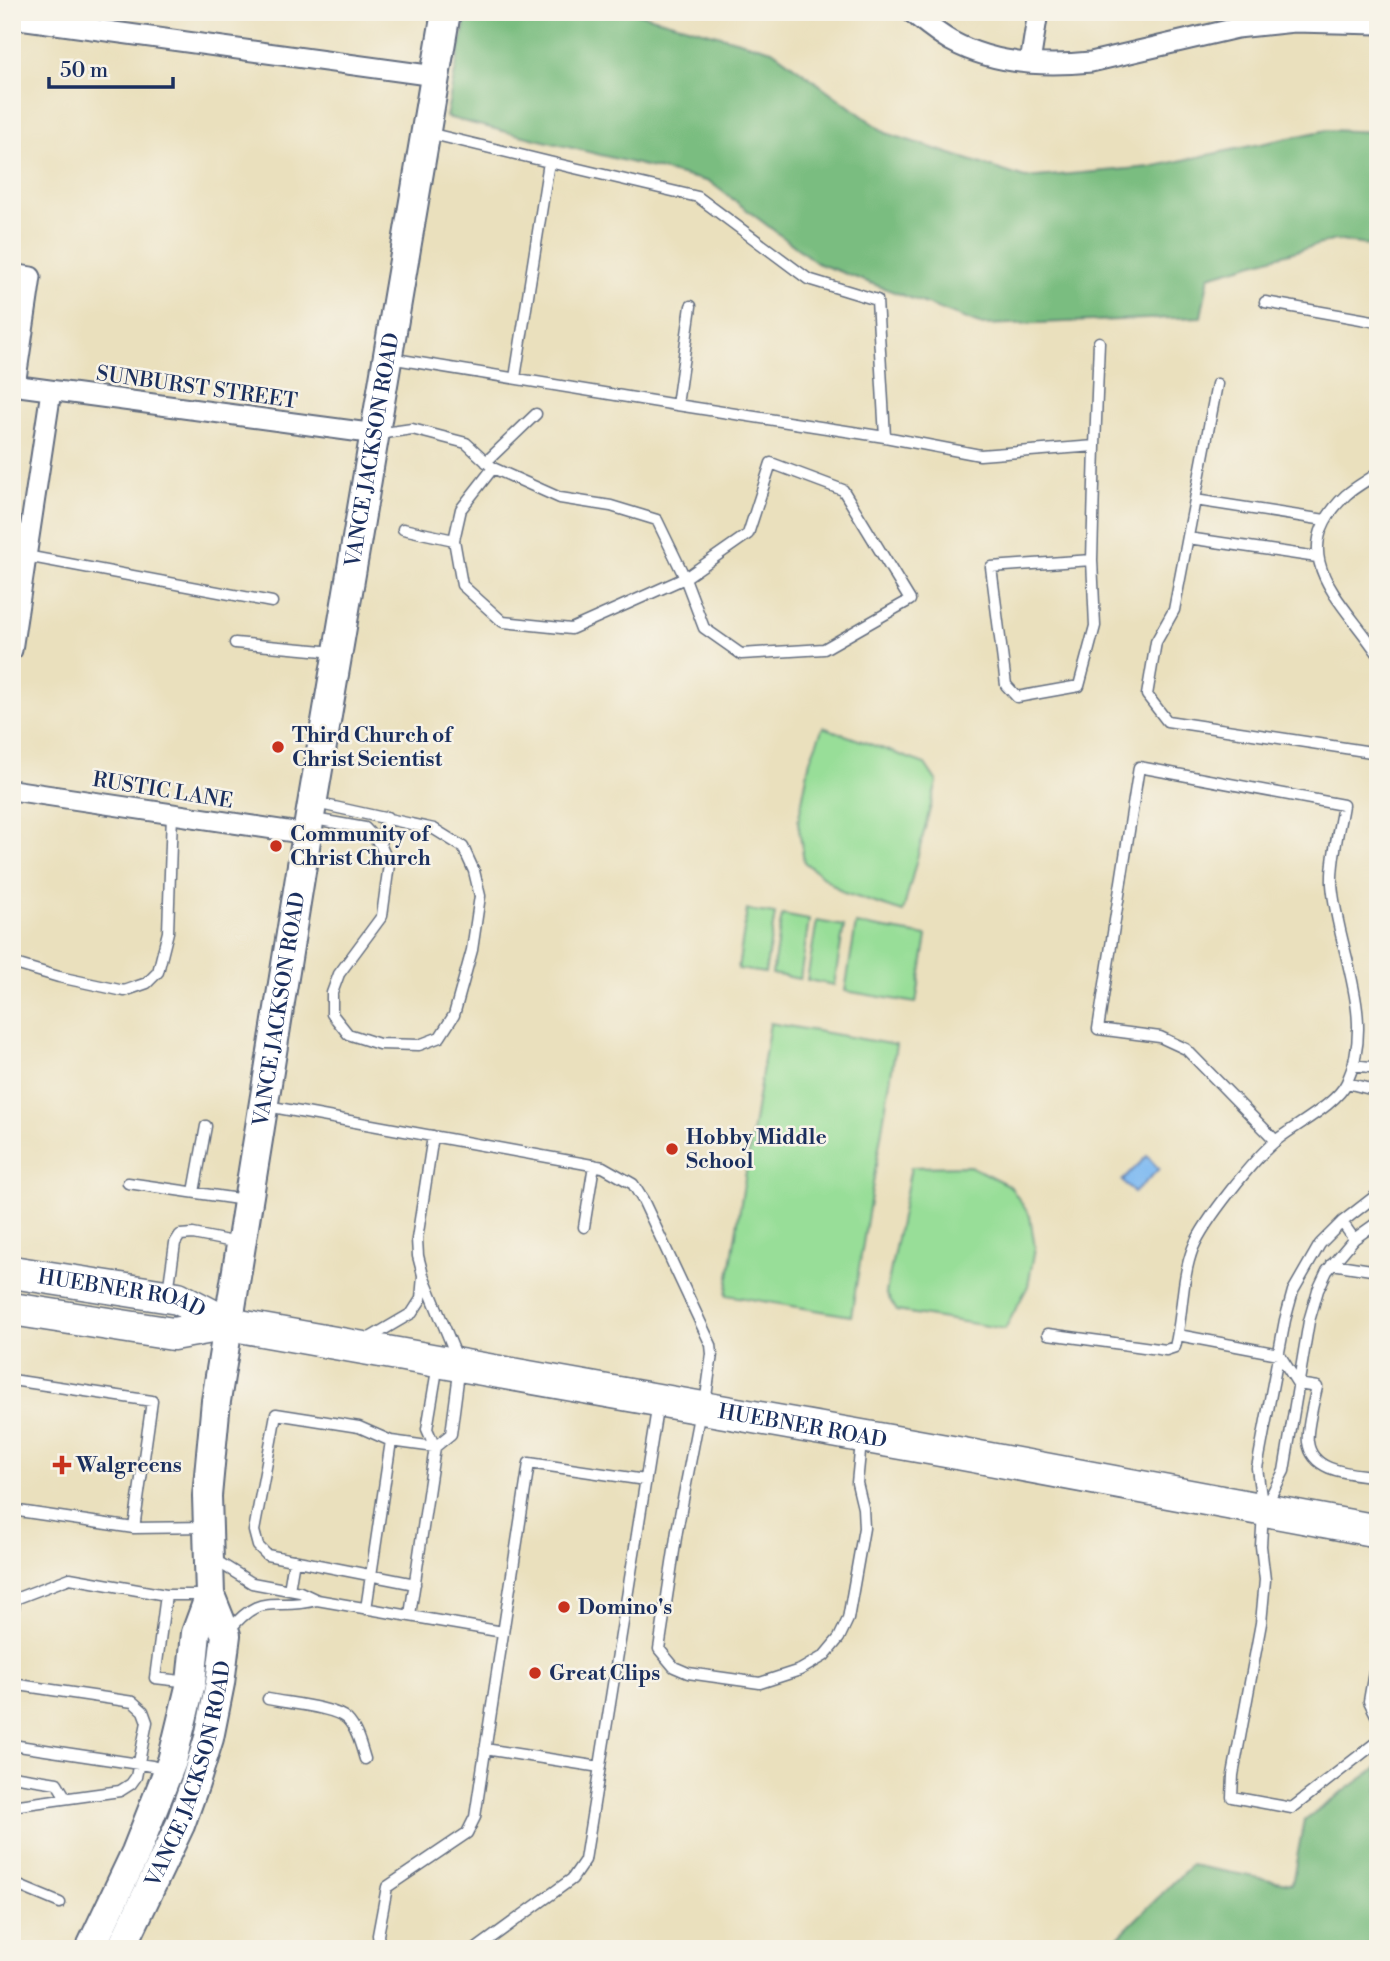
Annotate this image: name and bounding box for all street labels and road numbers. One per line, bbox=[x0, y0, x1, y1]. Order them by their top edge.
street label: VANCE JACKSON ROAD bbox=[340, 331, 406, 570]
street label: SUNBURST STREET bbox=[95, 361, 299, 415]
street label: RUSTIC LANE bbox=[91, 767, 235, 815]
street label: VANCE JACKSON ROAD bbox=[248, 890, 312, 1129]
street label: HUEBNER ROAD bbox=[36, 1264, 210, 1324]
street label: HUEBNER ROAD bbox=[716, 1399, 889, 1454]
street label: VANCE JACKSON ROAD bbox=[140, 1659, 237, 1892]

